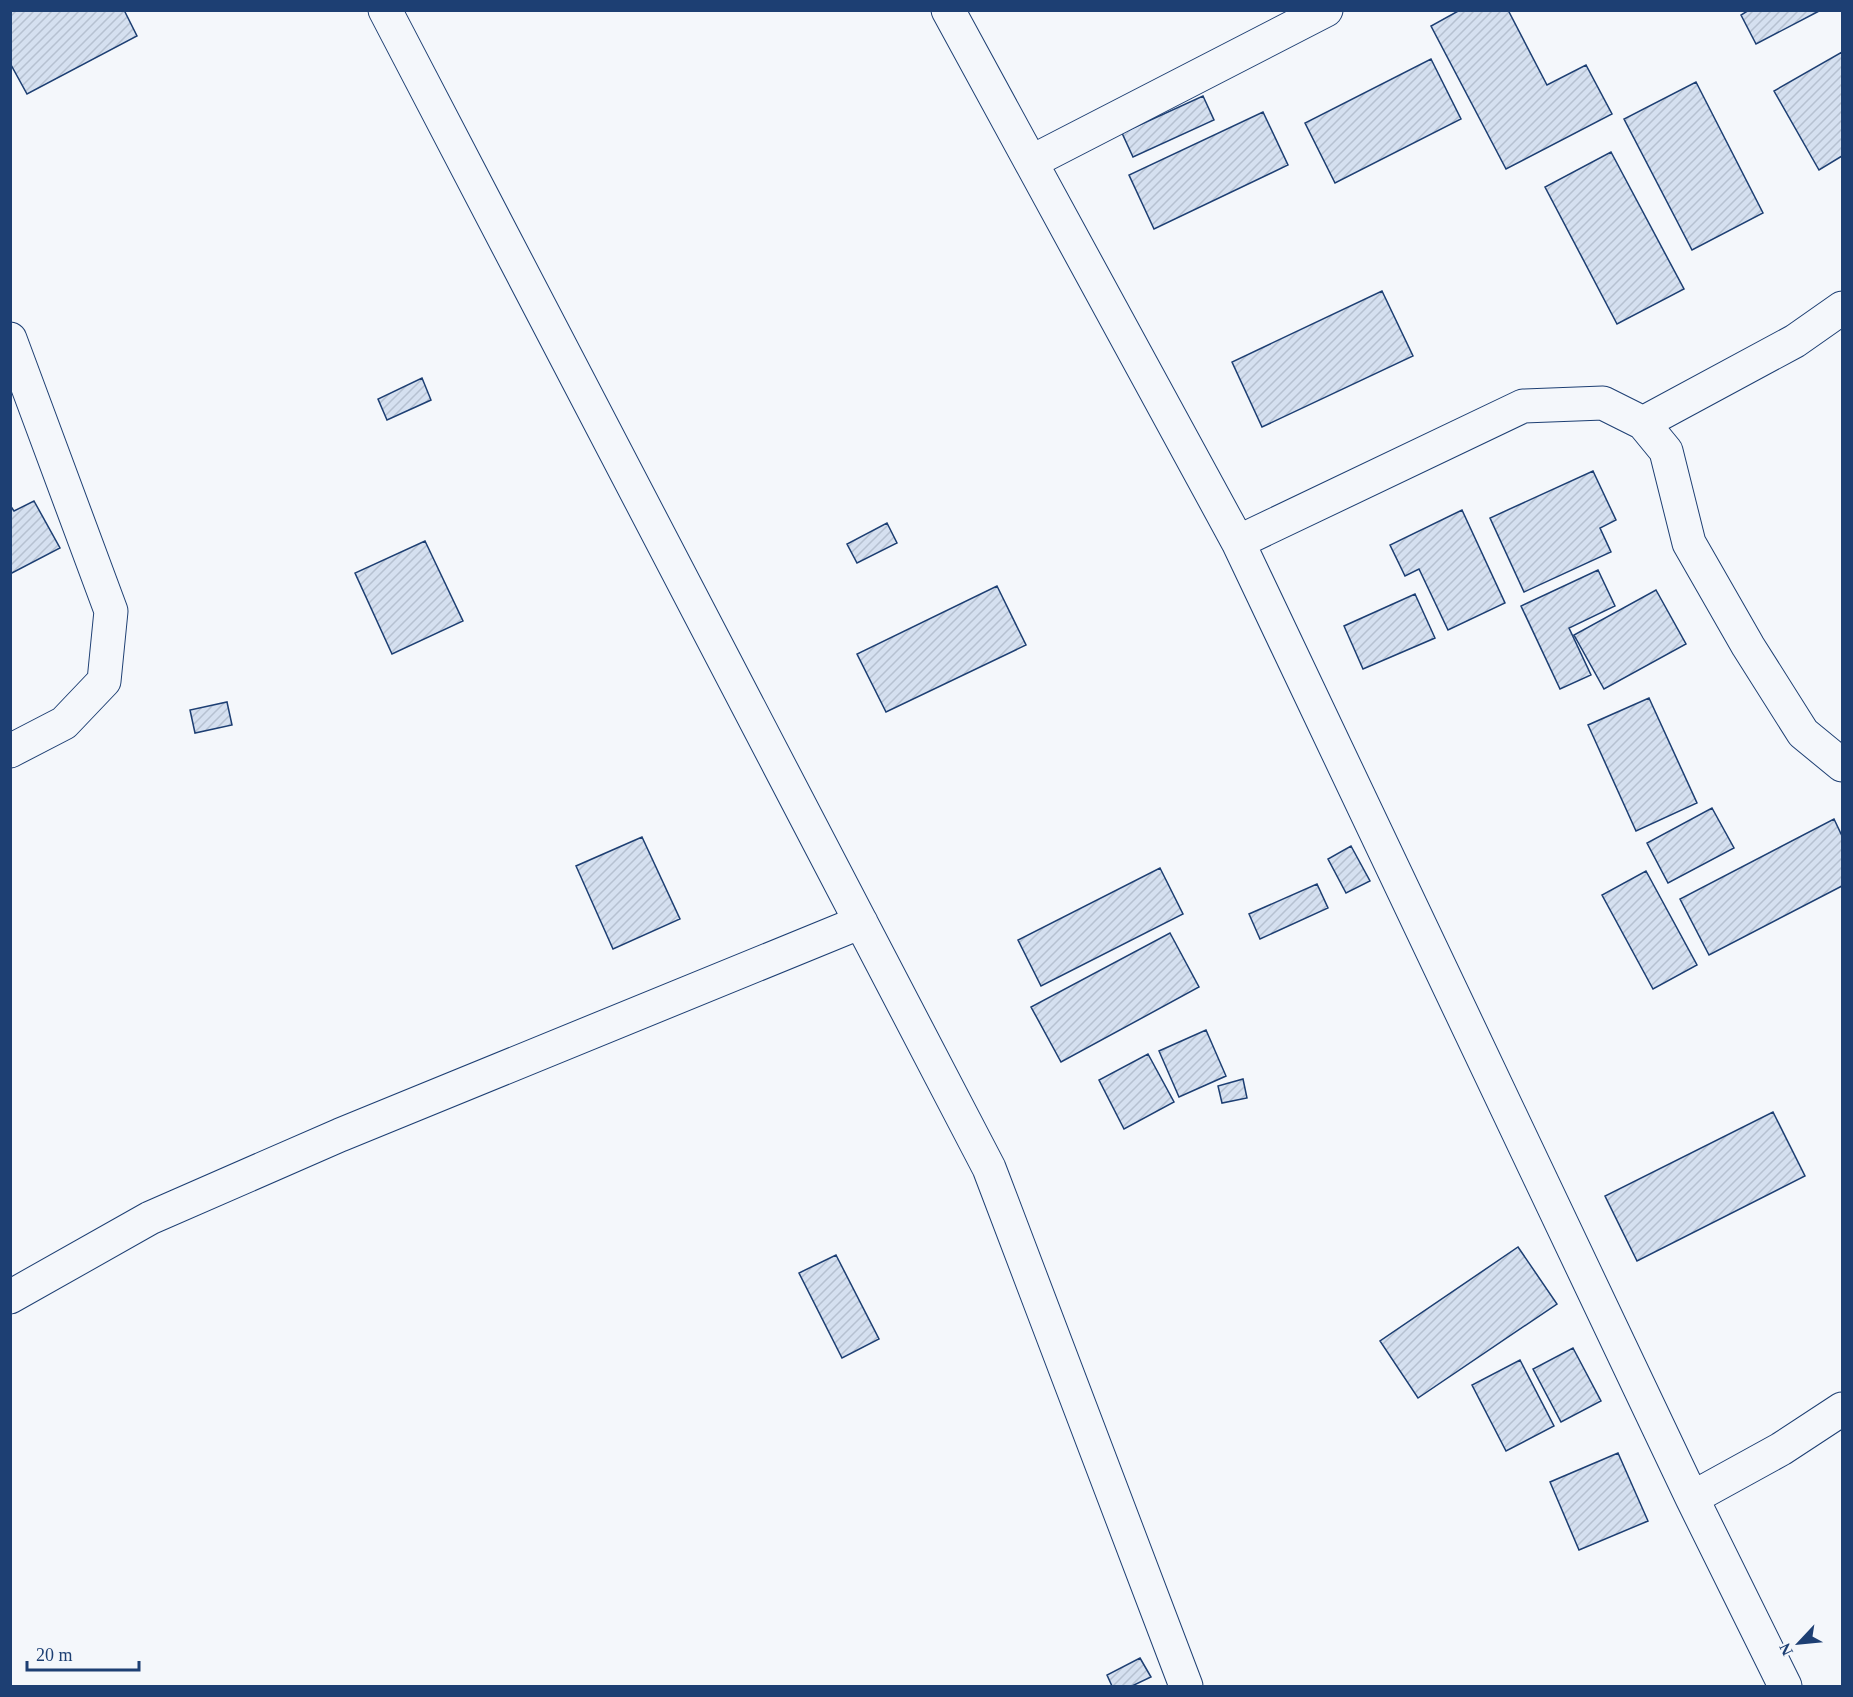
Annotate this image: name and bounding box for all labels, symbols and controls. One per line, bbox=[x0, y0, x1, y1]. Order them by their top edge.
north arrow bbox=[1769, 1613, 1829, 1673]
scale bar bbox=[27, 1634, 140, 1672]
text: N bbox=[1776, 1640, 1796, 1658]
text: 20 m bbox=[36, 1645, 73, 1665]

